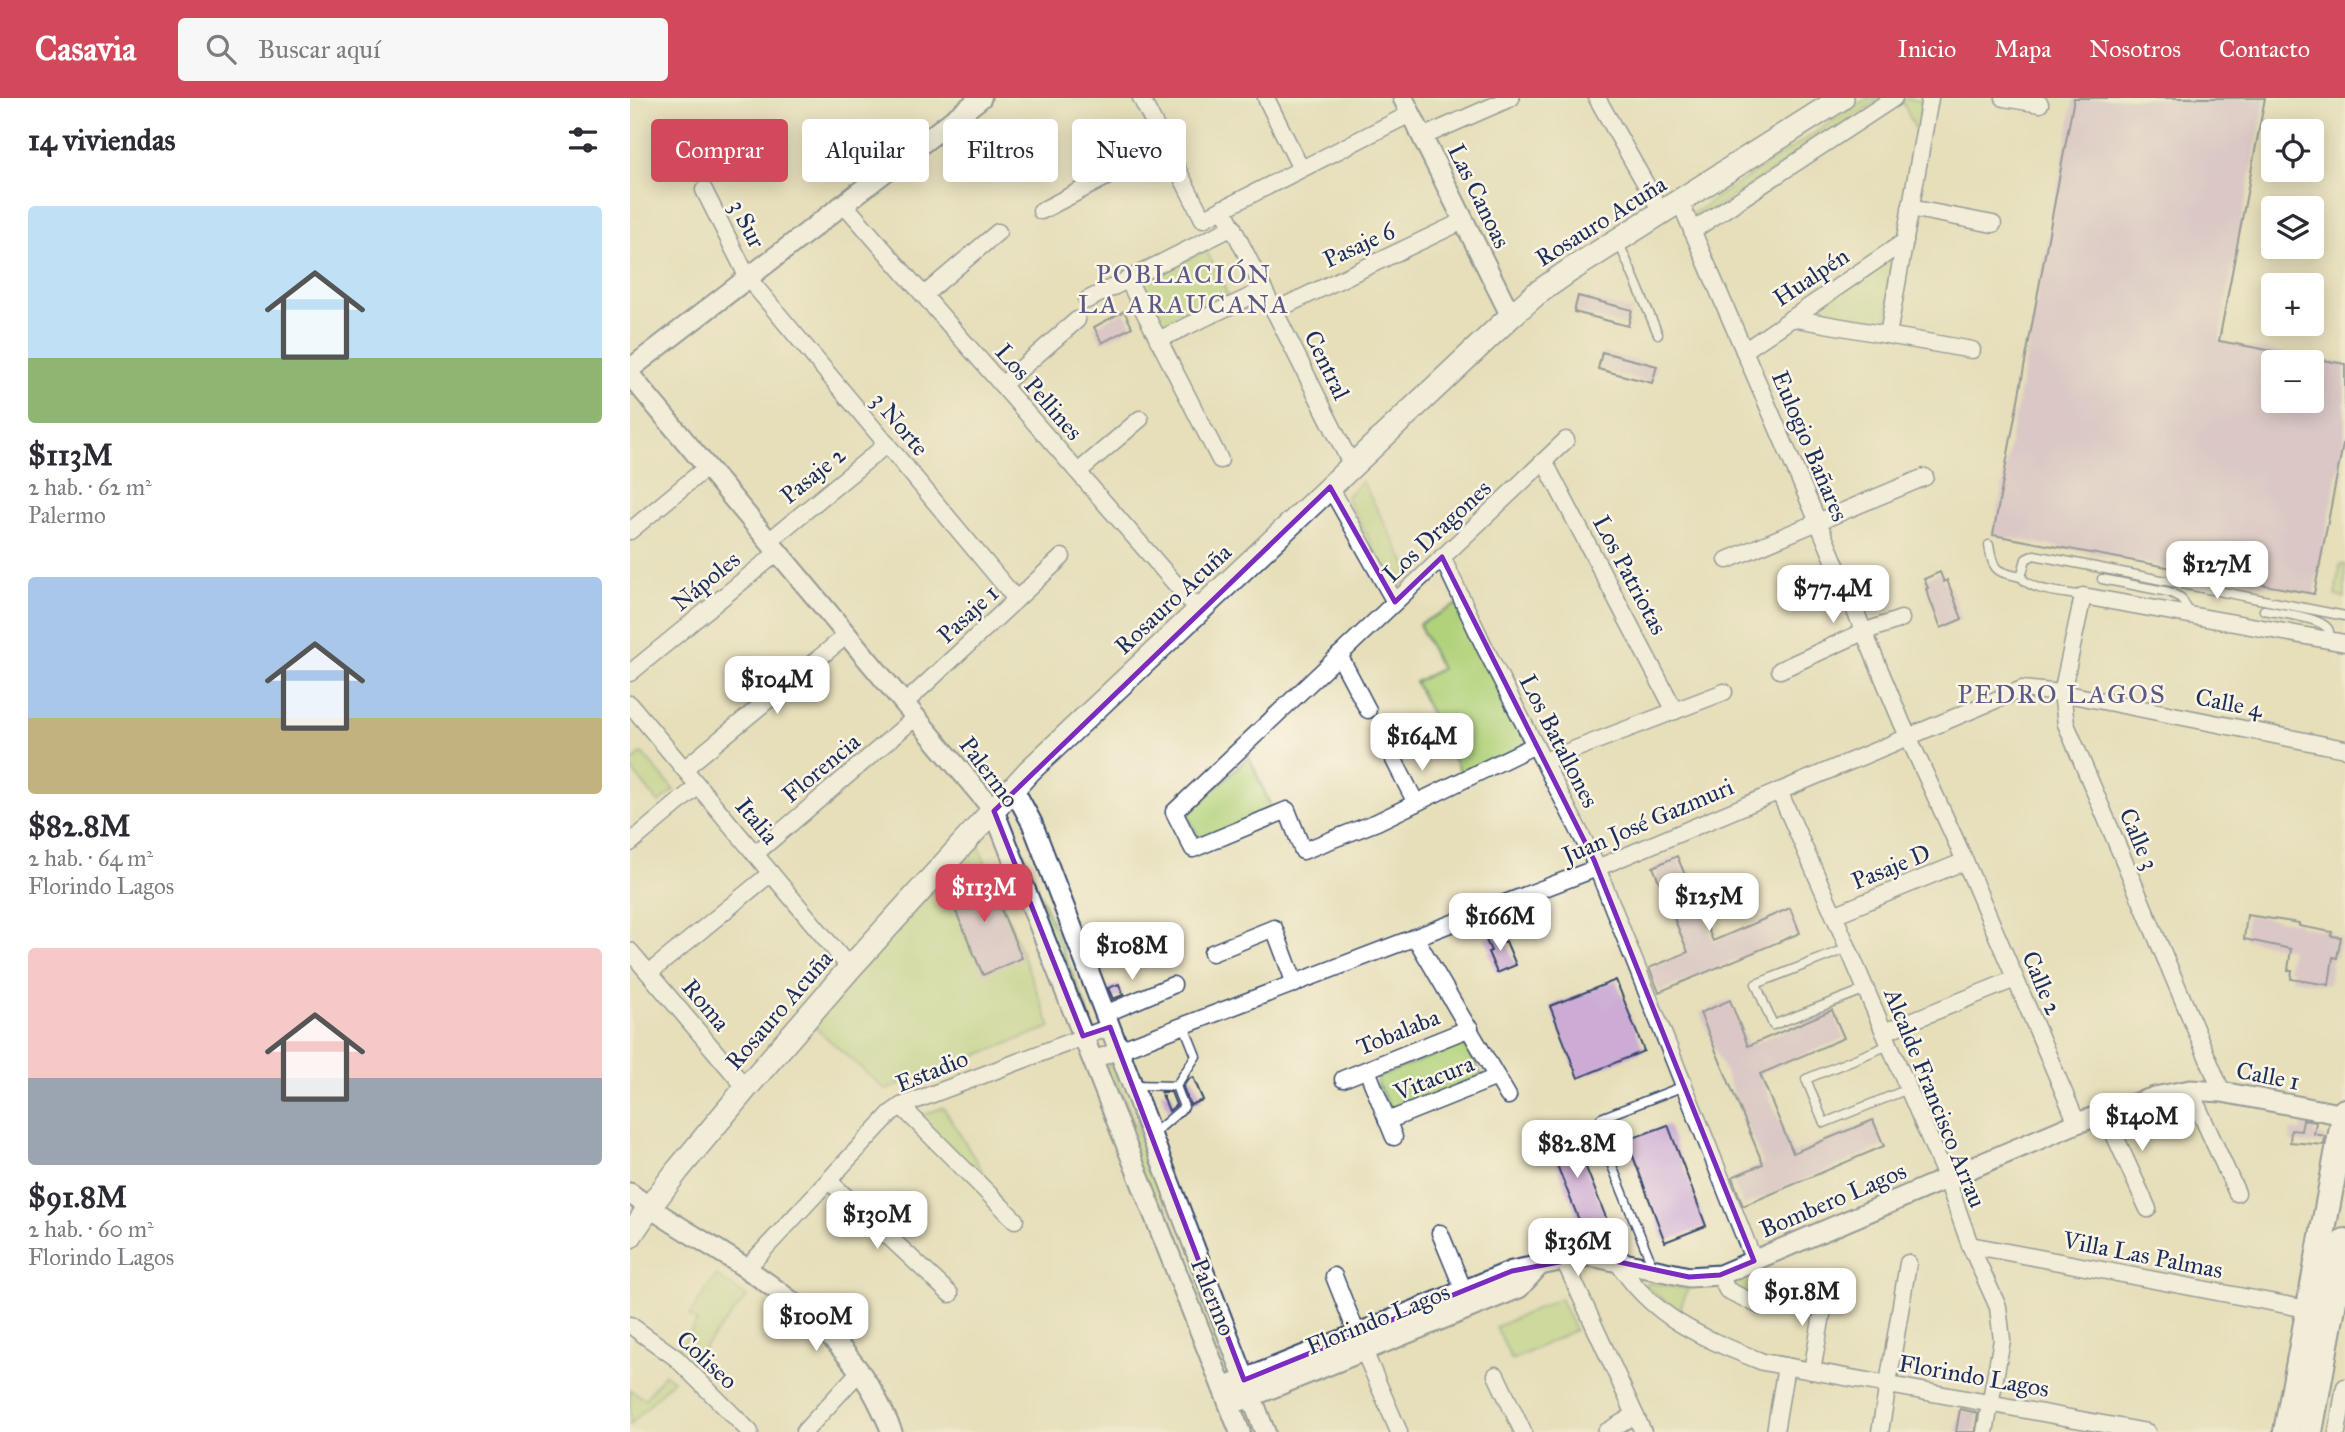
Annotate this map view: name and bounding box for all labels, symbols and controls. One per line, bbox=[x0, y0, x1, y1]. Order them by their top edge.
search box bbox=[178, 18, 668, 81]
text: Casavia bbox=[35, 29, 136, 69]
icon: search bbox=[202, 30, 240, 68]
text: Buscar aquí bbox=[258, 33, 380, 65]
text: Inicio bbox=[1898, 34, 1956, 64]
text: Mapa bbox=[1994, 34, 2051, 64]
text: Nosotros bbox=[2089, 34, 2181, 64]
text: Contacto bbox=[2219, 34, 2310, 64]
chip: Comprar bbox=[651, 119, 788, 182]
chip: Alquilar bbox=[802, 119, 929, 182]
chip: Filtros bbox=[943, 119, 1058, 182]
chip: Nuevo bbox=[1072, 119, 1186, 182]
map controls bbox=[2261, 119, 2324, 413]
button: locate bbox=[2261, 119, 2324, 182]
icon: filters bbox=[564, 121, 602, 159]
text: 14 viviendas bbox=[28, 122, 176, 158]
street label: Las Canoas bbox=[1441, 139, 1517, 253]
street label: Rosauro Acuña bbox=[1530, 168, 1673, 273]
street label: 3 Sur bbox=[722, 195, 772, 253]
button: layers bbox=[2261, 196, 2324, 259]
street label: Pasaje 6 bbox=[1318, 215, 1400, 275]
street label: Hualpén bbox=[1767, 241, 1855, 313]
icon: home bbox=[252, 252, 378, 378]
district label: POBLACIÓN LA ARAUCANA bbox=[1078, 258, 1290, 320]
button: + bbox=[2261, 273, 2324, 336]
street label: Central bbox=[1297, 325, 1357, 405]
street label: Los Pellines bbox=[989, 337, 1089, 447]
button: − bbox=[2261, 350, 2324, 413]
street label: Eulogio Bañares bbox=[1765, 366, 1855, 526]
street label: 3 Norte bbox=[865, 386, 935, 462]
text: $113M bbox=[28, 437, 113, 473]
street label: Pasaje 2 bbox=[774, 440, 852, 510]
text: 2 hab. · 62 m² bbox=[28, 473, 152, 501]
street label: Los Dragones bbox=[1377, 473, 1497, 589]
text: Palermo bbox=[28, 501, 106, 529]
street label: Los Patriotas bbox=[1586, 510, 1674, 640]
street label: Rosauro Acuña bbox=[1108, 537, 1238, 661]
pin: $127M bbox=[2168, 542, 2266, 601]
street label: Nápoles bbox=[666, 544, 746, 618]
text: $127M bbox=[2182, 550, 2252, 578]
pin: $77.4M bbox=[1776, 566, 1890, 625]
text: $77.4M bbox=[1793, 574, 1873, 602]
street label: Pasaje 1 bbox=[931, 578, 1005, 650]
icon: home bbox=[252, 623, 378, 749]
pin: $104M bbox=[728, 656, 826, 716]
text: $104M bbox=[741, 665, 813, 693]
street label: Los Batallones bbox=[1513, 669, 1605, 813]
district label: PEDRO LAGOS bbox=[1957, 678, 2167, 710]
street label: Calle 4 bbox=[2193, 682, 2266, 724]
pin: $164M bbox=[1373, 714, 1471, 773]
text: $164M bbox=[1386, 722, 1458, 750]
street label: Florencia bbox=[776, 726, 867, 809]
street label: Palermo bbox=[953, 731, 1025, 813]
street label: Juan José Gazmuri bbox=[1555, 771, 1738, 872]
street label: Italia bbox=[729, 792, 786, 851]
street label: Calle 3 bbox=[2113, 804, 2165, 874]
text: $82.8M bbox=[28, 808, 130, 844]
street label: Pasaje D bbox=[1847, 838, 1935, 896]
text: 2 hab. · 64 m² bbox=[28, 844, 153, 872]
pin: $113M bbox=[935, 864, 1033, 924]
text: Florindo Lagos bbox=[28, 872, 174, 900]
text: $113M bbox=[952, 873, 1016, 901]
pin: $125M bbox=[1660, 874, 1758, 933]
text: $125M bbox=[1675, 882, 1743, 910]
pin: $166M bbox=[1451, 894, 1549, 953]
text: $166M bbox=[1465, 902, 1535, 930]
pin: $108M bbox=[1083, 922, 1181, 982]
text: $108M bbox=[1096, 931, 1168, 959]
street label: Rosauro Acuña bbox=[719, 943, 840, 1076]
street label: Calle 2 bbox=[2015, 947, 2069, 1020]
street label: Roma bbox=[675, 973, 737, 1038]
street label: Alcalde Francisco Arrau bbox=[1877, 983, 1993, 1212]
icon: home bbox=[252, 994, 378, 1120]
street label: Tobalaba bbox=[1352, 1001, 1445, 1062]
street label: Estadio bbox=[891, 1043, 973, 1099]
street label: Vitacura bbox=[1389, 1048, 1479, 1108]
street label: Calle 1 bbox=[2234, 1055, 2302, 1097]
pin: $140M bbox=[2093, 1094, 2191, 1153]
text: $140M bbox=[2106, 1102, 2178, 1130]
pin: $82.8M bbox=[1520, 1121, 1634, 1180]
text: $82.8M bbox=[1538, 1129, 1616, 1157]
street label: Bombero Lagos bbox=[1755, 1156, 1911, 1244]
text: $91.8M bbox=[28, 1179, 127, 1215]
pin: $130M bbox=[828, 1192, 926, 1251]
text: $130M bbox=[842, 1200, 912, 1228]
text: 2 hab. · 60 m² bbox=[28, 1215, 154, 1243]
pin: $136M bbox=[1529, 1218, 1627, 1278]
street label: Villa Las Palmas bbox=[2059, 1225, 2226, 1285]
text: $136M bbox=[1544, 1227, 1612, 1255]
text: Florindo Lagos bbox=[28, 1243, 174, 1271]
street label: Palermo bbox=[1184, 1254, 1242, 1340]
pin: $91.8M bbox=[1745, 1268, 1859, 1328]
street label: Florindo Lagos bbox=[1302, 1277, 1454, 1361]
text: $91.8M bbox=[1764, 1277, 1840, 1305]
pin: $100M bbox=[767, 1294, 865, 1353]
text: $100M bbox=[779, 1302, 853, 1330]
street label: Coliseo bbox=[670, 1324, 744, 1396]
street label: Florindo Lagos bbox=[1896, 1348, 2052, 1404]

